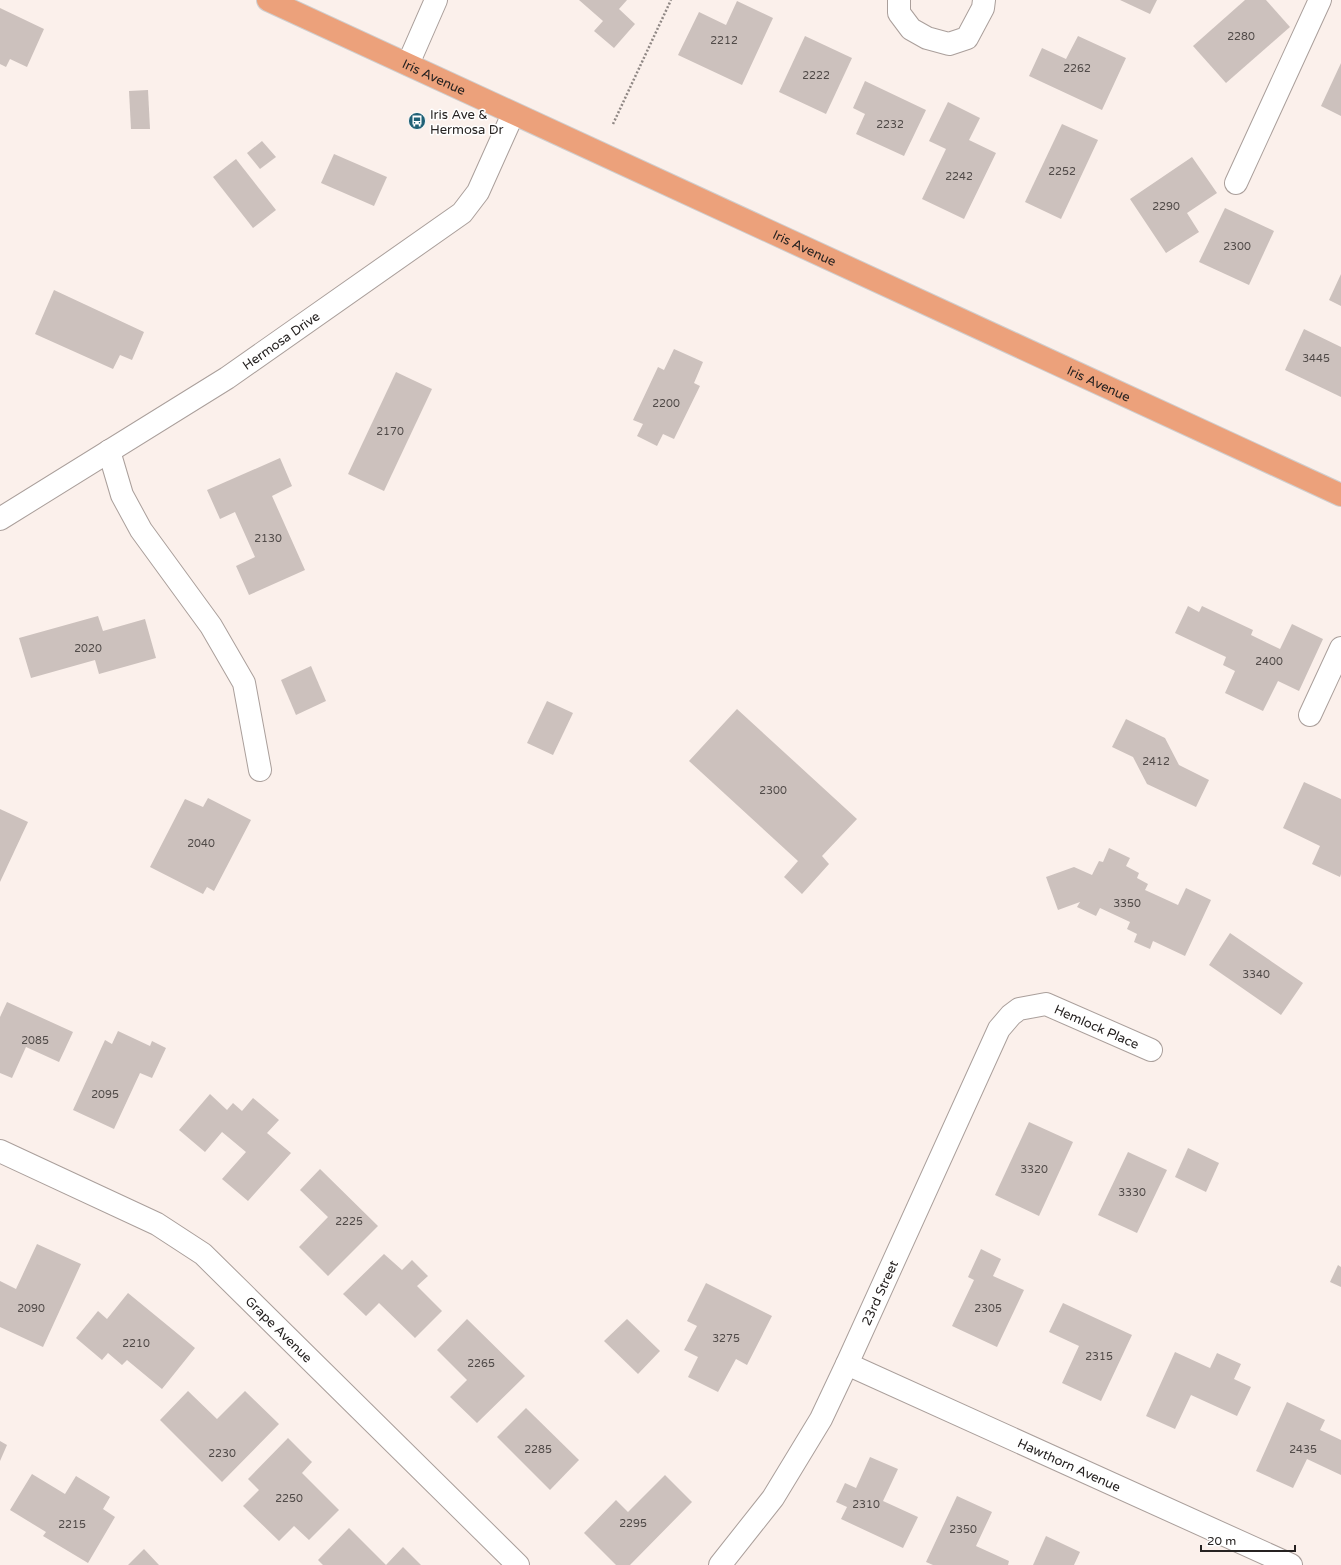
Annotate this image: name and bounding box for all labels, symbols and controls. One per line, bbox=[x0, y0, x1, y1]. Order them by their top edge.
house number: 2280 bbox=[1227, 30, 1255, 43]
house number: 2212 bbox=[710, 34, 738, 47]
street label: Iris Avenue bbox=[400, 56, 468, 99]
house number: 2262 bbox=[1063, 62, 1091, 75]
house number: 2222 bbox=[802, 69, 830, 82]
place label: Iris Ave & Hermosa Dr bbox=[430, 107, 503, 138]
bus stop icon: Iris Ave & Hermosa Dr bbox=[407, 111, 427, 131]
house number: 2232 bbox=[876, 118, 904, 131]
house number: 2252 bbox=[1048, 165, 1076, 178]
house number: 2242 bbox=[945, 170, 973, 183]
house number: 2290 bbox=[1152, 200, 1180, 213]
street label: Iris Avenue bbox=[770, 227, 838, 270]
house number: 2300 bbox=[1223, 240, 1251, 253]
street label: Hermosa Drive bbox=[240, 308, 323, 374]
house number: 3445 bbox=[1302, 352, 1330, 365]
street label: Iris Avenue bbox=[1064, 363, 1133, 406]
house number: 2200 bbox=[652, 397, 680, 410]
house number: 2170 bbox=[376, 425, 404, 438]
house number: 2130 bbox=[254, 532, 282, 545]
house number: 2020 bbox=[74, 642, 102, 655]
house number: 2400 bbox=[1255, 655, 1283, 668]
house number: 2412 bbox=[1142, 755, 1170, 768]
house number: 2300 bbox=[759, 784, 787, 797]
house number: 2040 bbox=[187, 837, 215, 850]
house number: 3350 bbox=[1113, 897, 1141, 910]
house number: 3340 bbox=[1242, 968, 1270, 981]
street label: Hemlock Place bbox=[1052, 1002, 1141, 1053]
house number: 2085 bbox=[21, 1034, 49, 1047]
house number: 2095 bbox=[91, 1088, 119, 1101]
house number: 3320 bbox=[1020, 1163, 1048, 1176]
house number: 3330 bbox=[1118, 1186, 1146, 1199]
house number: 2225 bbox=[335, 1215, 363, 1228]
street label: 23rd Street bbox=[859, 1258, 902, 1328]
street label: Grape Avenue bbox=[242, 1293, 315, 1366]
house number: 2090 bbox=[17, 1302, 45, 1315]
house number: 2305 bbox=[974, 1302, 1002, 1315]
house number: 3275 bbox=[712, 1332, 740, 1345]
house number: 2210 bbox=[122, 1337, 150, 1350]
house number: 2315 bbox=[1085, 1350, 1113, 1363]
house number: 2265 bbox=[467, 1357, 495, 1370]
street label: Hawthorn Avenue bbox=[1015, 1435, 1123, 1496]
house number: 2285 bbox=[524, 1443, 552, 1456]
house number: 2435 bbox=[1289, 1443, 1317, 1456]
house number: 2230 bbox=[208, 1447, 236, 1460]
house number: 2250 bbox=[275, 1492, 303, 1505]
house number: 2310 bbox=[852, 1498, 880, 1511]
house number: 2295 bbox=[619, 1517, 647, 1530]
house number: 2215 bbox=[58, 1518, 86, 1531]
house number: 2350 bbox=[949, 1523, 977, 1536]
scale bar bbox=[1201, 1527, 1295, 1553]
text: 20 m bbox=[1207, 1534, 1236, 1548]

